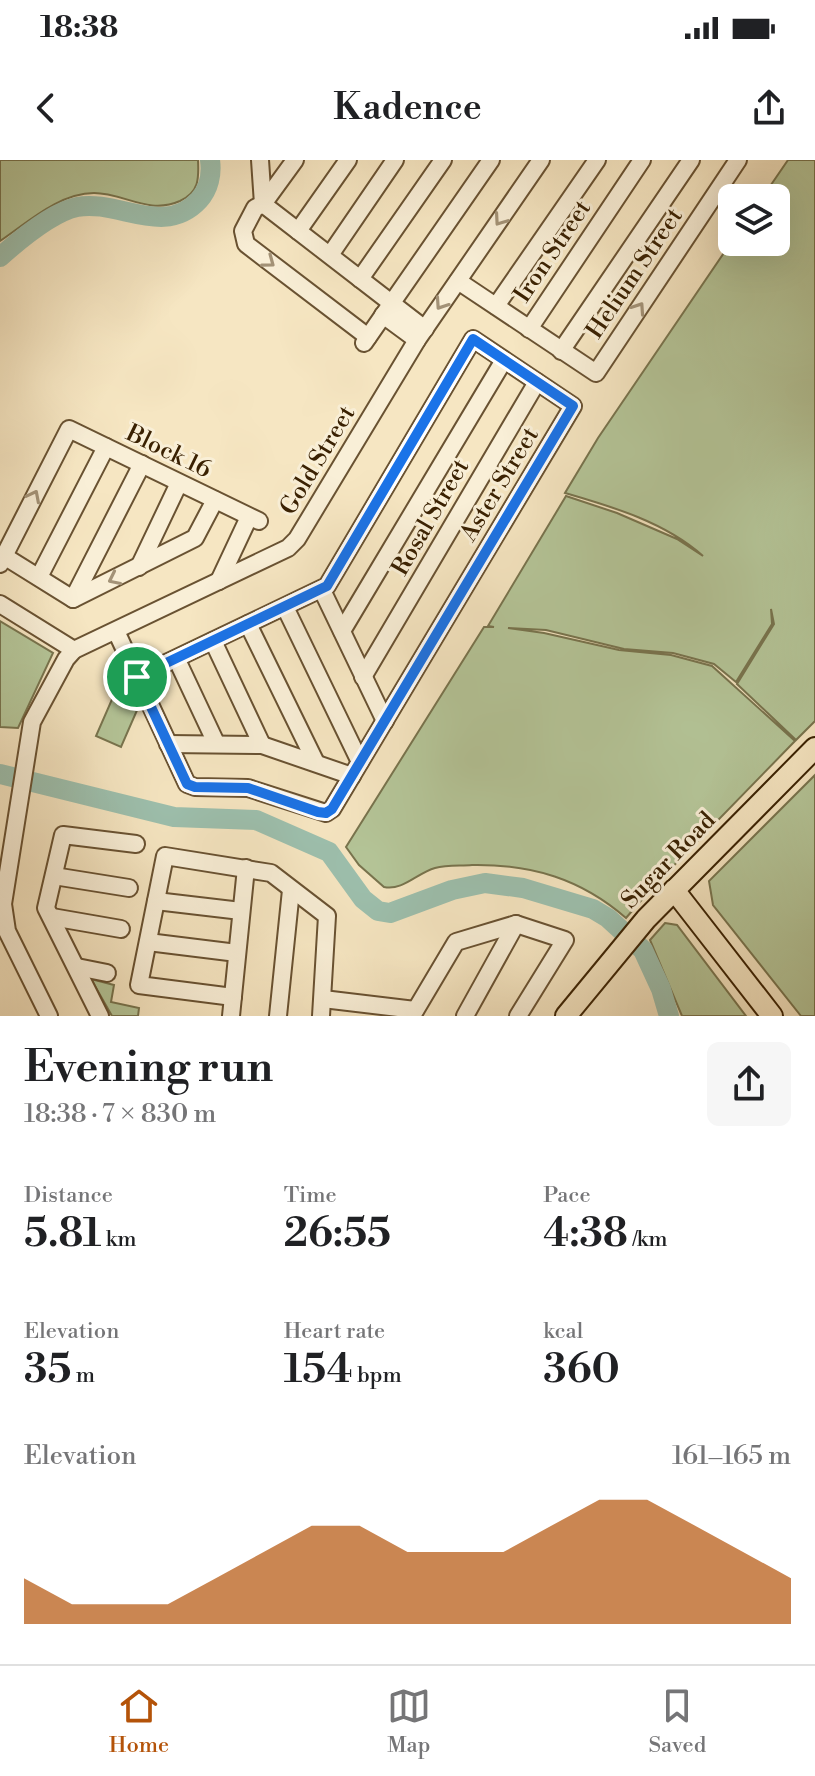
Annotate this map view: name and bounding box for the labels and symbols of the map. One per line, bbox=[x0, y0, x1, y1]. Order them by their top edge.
street label: Iron Street bbox=[508, 194, 598, 308]
street label: Helium Street bbox=[580, 202, 690, 345]
one-way arrow bbox=[495, 212, 510, 226]
one-way arrow bbox=[260, 252, 275, 266]
one-way arrow bbox=[436, 296, 451, 310]
one-way arrow bbox=[630, 303, 645, 317]
street label: Gold Street bbox=[274, 400, 362, 521]
street label: Block 16 bbox=[120, 418, 216, 485]
street label: Aster Street bbox=[453, 421, 546, 548]
street label: Rosal Street bbox=[385, 453, 477, 581]
one-way arrow bbox=[25, 490, 40, 505]
one-way arrow bbox=[107, 569, 122, 585]
pin bbox=[103, 643, 171, 711]
street label: Sugar Road bbox=[615, 806, 722, 915]

